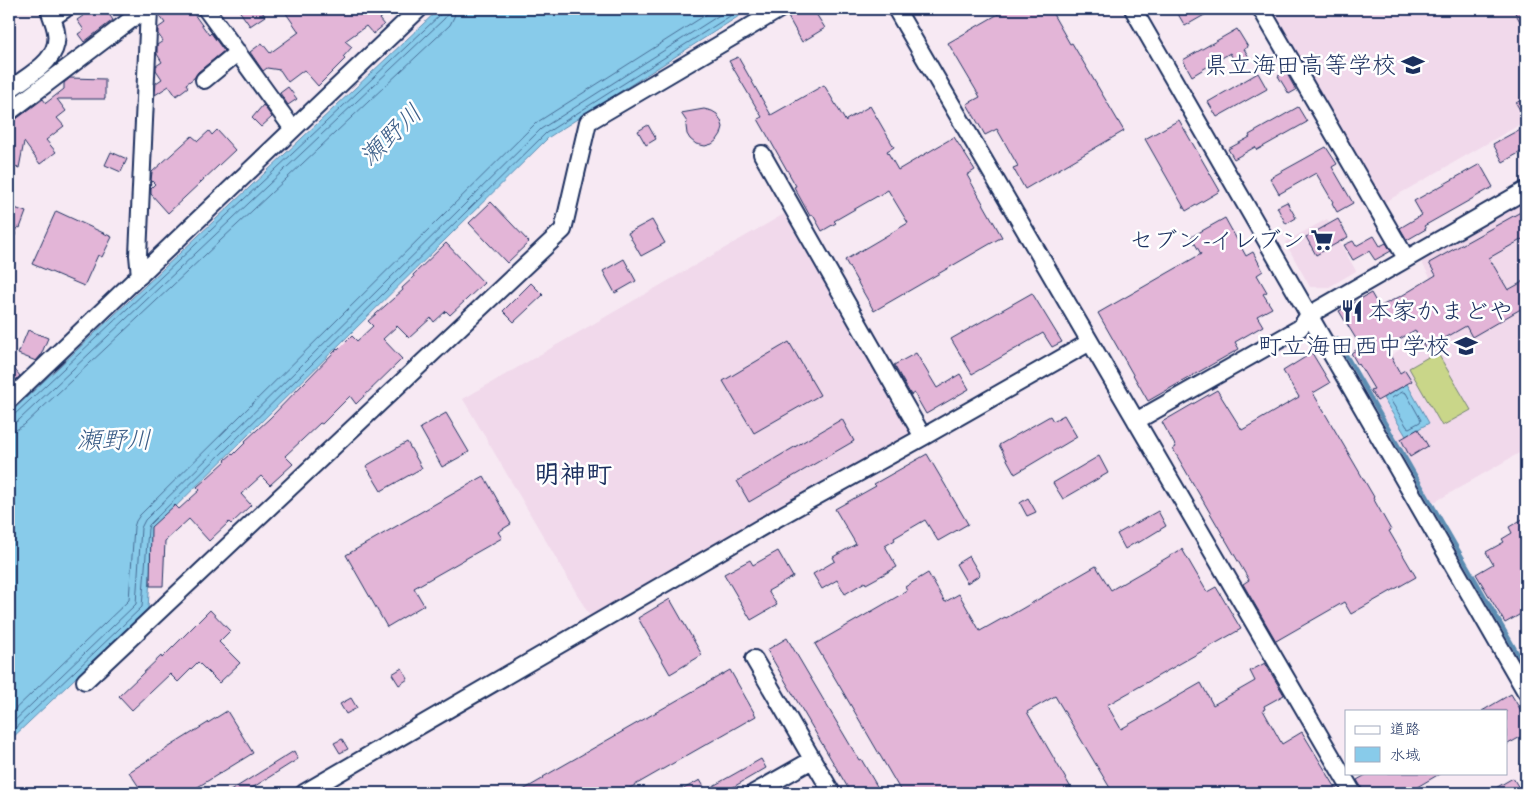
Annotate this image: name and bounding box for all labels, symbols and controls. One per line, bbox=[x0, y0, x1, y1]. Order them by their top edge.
place label: 県立海田高等学校 bbox=[1204, 50, 1396, 80]
school or university icon: 県立海田高等学校 bbox=[1400, 52, 1426, 78]
water label: 瀬野川 bbox=[353, 97, 429, 173]
place label: セブン-イレブン bbox=[1129, 225, 1305, 255]
supermarket icon: セブン-イレブン bbox=[1309, 227, 1335, 253]
place label: 本家かまどや bbox=[1368, 296, 1513, 326]
restaurant icon: 本家かまどや bbox=[1339, 298, 1365, 324]
place label: 町立海田西中学校 bbox=[1258, 331, 1450, 361]
school or university icon: 町立海田西中学校 bbox=[1453, 333, 1479, 359]
water label: 瀬野川 bbox=[76, 424, 152, 456]
district label: 明神町 bbox=[534, 458, 612, 491]
legend bbox=[1345, 710, 1508, 774]
text: 道路 bbox=[1390, 720, 1420, 739]
text: 水域 bbox=[1390, 746, 1420, 765]

